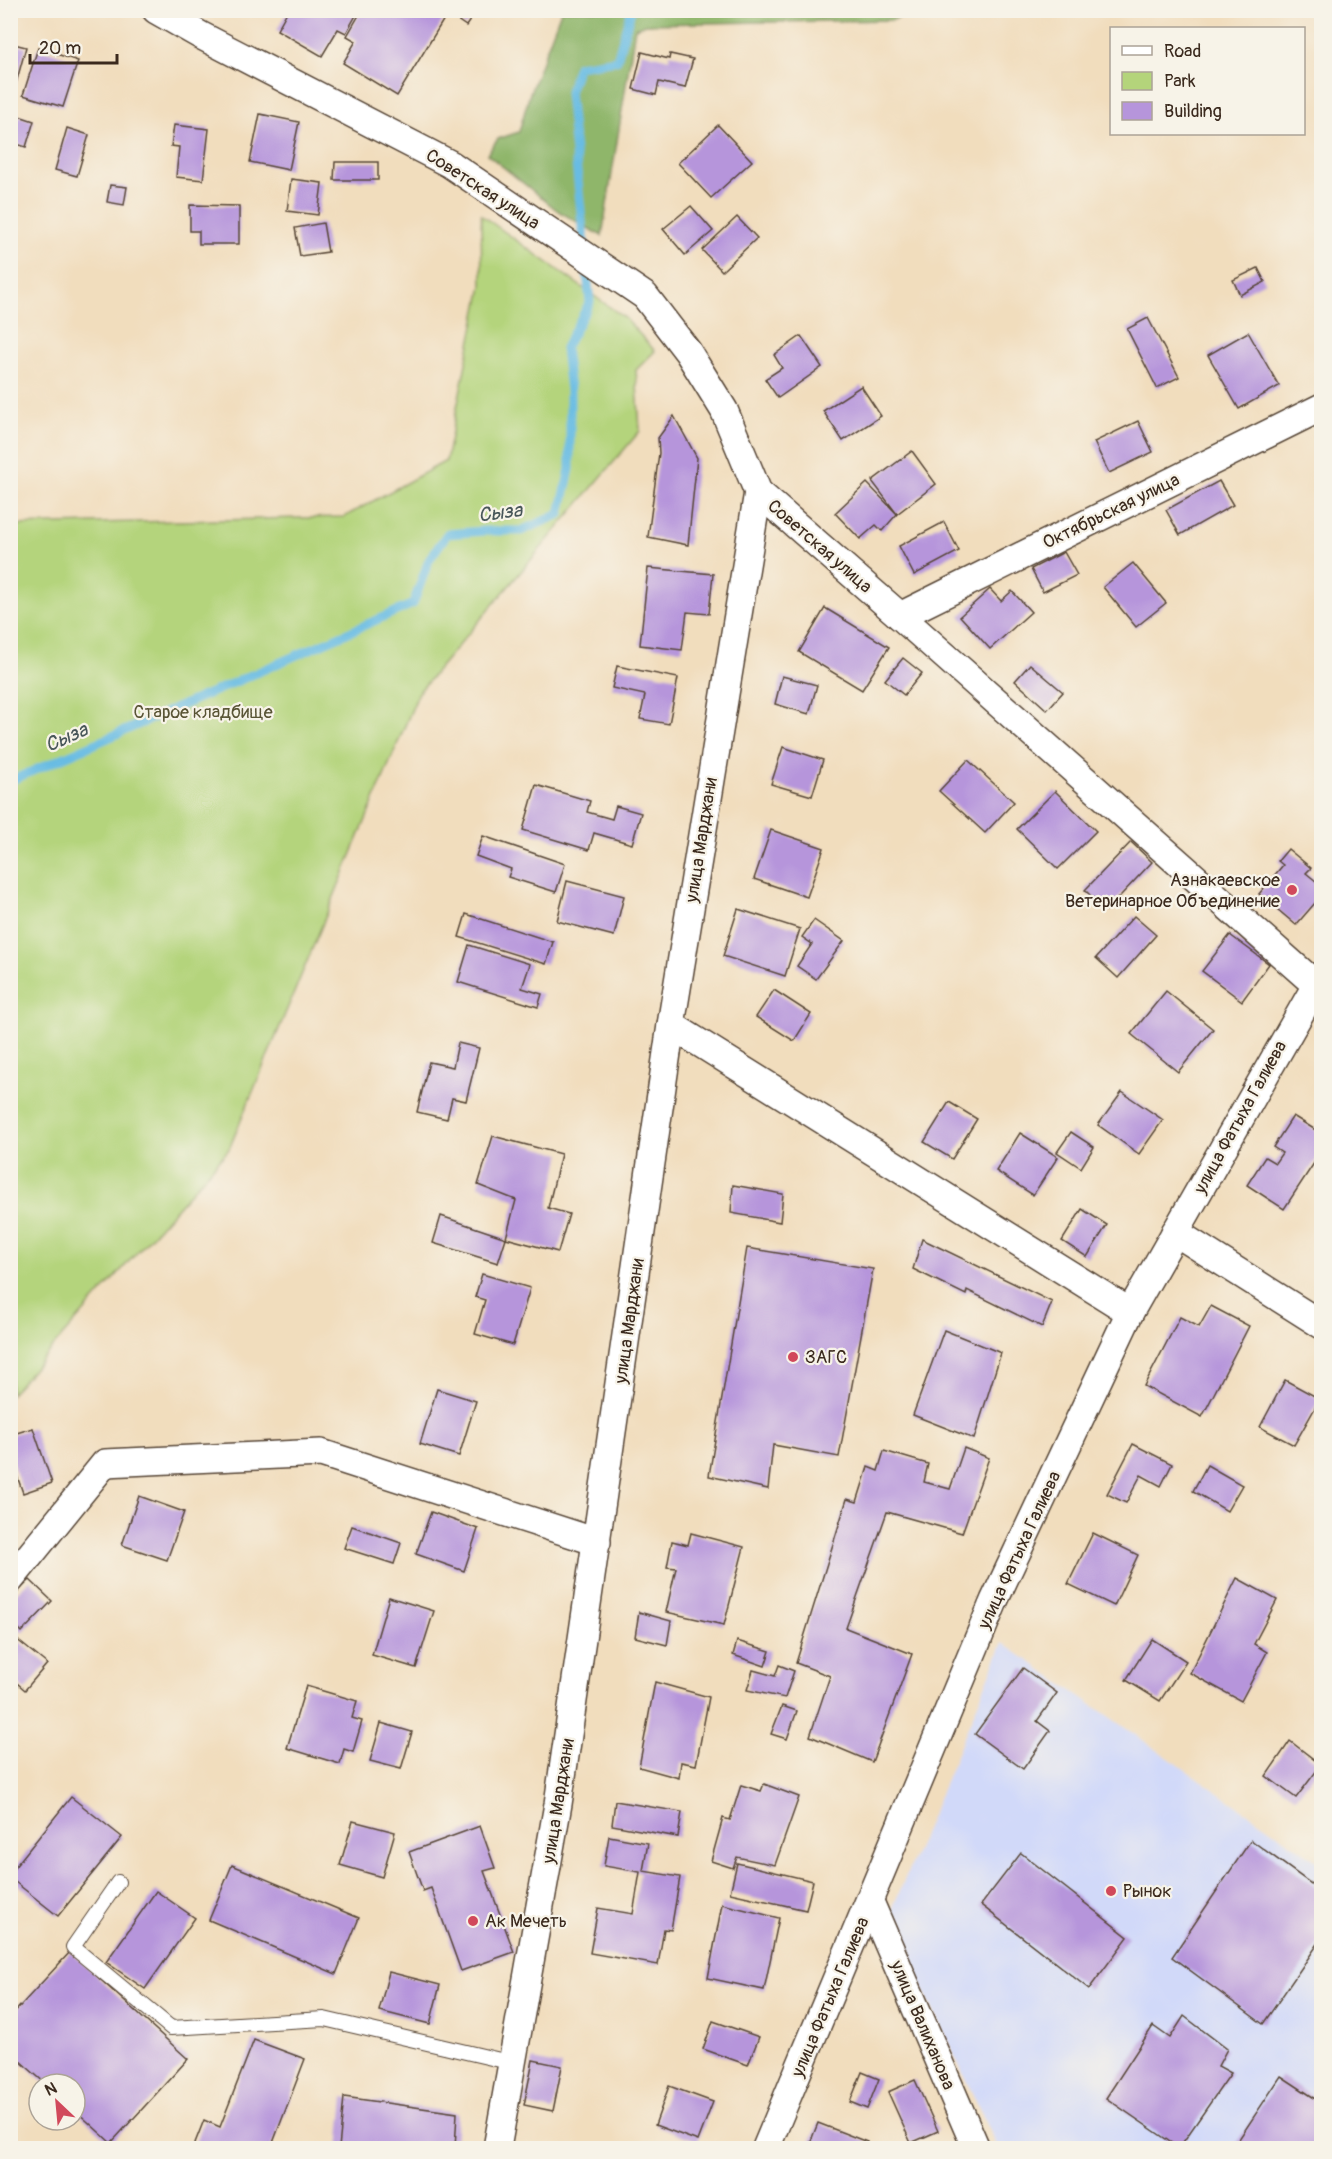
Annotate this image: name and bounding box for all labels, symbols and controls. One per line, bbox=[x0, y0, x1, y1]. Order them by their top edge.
scale bar bbox=[30, 27, 117, 65]
legend bbox=[1110, 27, 1305, 135]
text: 20 m bbox=[39, 37, 81, 60]
text: Road bbox=[1164, 40, 1201, 63]
text: Park bbox=[1164, 70, 1196, 93]
text: Building bbox=[1164, 100, 1222, 123]
street label: Советская улица bbox=[421, 144, 544, 235]
street label: Октябрьская улица bbox=[1039, 468, 1183, 555]
street label: Советская улица bbox=[762, 495, 877, 598]
water label: Сыза bbox=[477, 497, 525, 528]
park label: Старое кладбище bbox=[133, 701, 273, 724]
water label: Сыза bbox=[41, 716, 93, 758]
street label: улица Марджани bbox=[680, 776, 723, 905]
place label: Азнакаевское Ветеринарное Объединение bbox=[1065, 869, 1280, 913]
marker: Азнакаевское Ветеринарное Объединение bbox=[1285, 883, 1299, 897]
street label: улица Фатыха Галиева bbox=[1188, 1037, 1292, 1199]
street label: улица Марджани bbox=[609, 1257, 650, 1386]
place label: ЗАГС bbox=[805, 1346, 847, 1369]
marker: ЗАГС bbox=[786, 1350, 800, 1364]
street label: улица Фатыха Галиева bbox=[972, 1468, 1066, 1634]
street label: улица Марджани bbox=[537, 1737, 580, 1866]
place label: Рынок bbox=[1123, 1880, 1171, 1903]
marker: Рынок bbox=[1104, 1884, 1118, 1898]
place label: Ак Мечеть bbox=[485, 1910, 567, 1933]
marker: Ак Мечеть bbox=[466, 1914, 480, 1928]
street label: улица Фатыха Галиева bbox=[786, 1914, 875, 2082]
street label: улица Валиханова bbox=[885, 1956, 960, 2093]
north arrow bbox=[27, 2072, 87, 2132]
text: N bbox=[42, 2078, 60, 2101]

